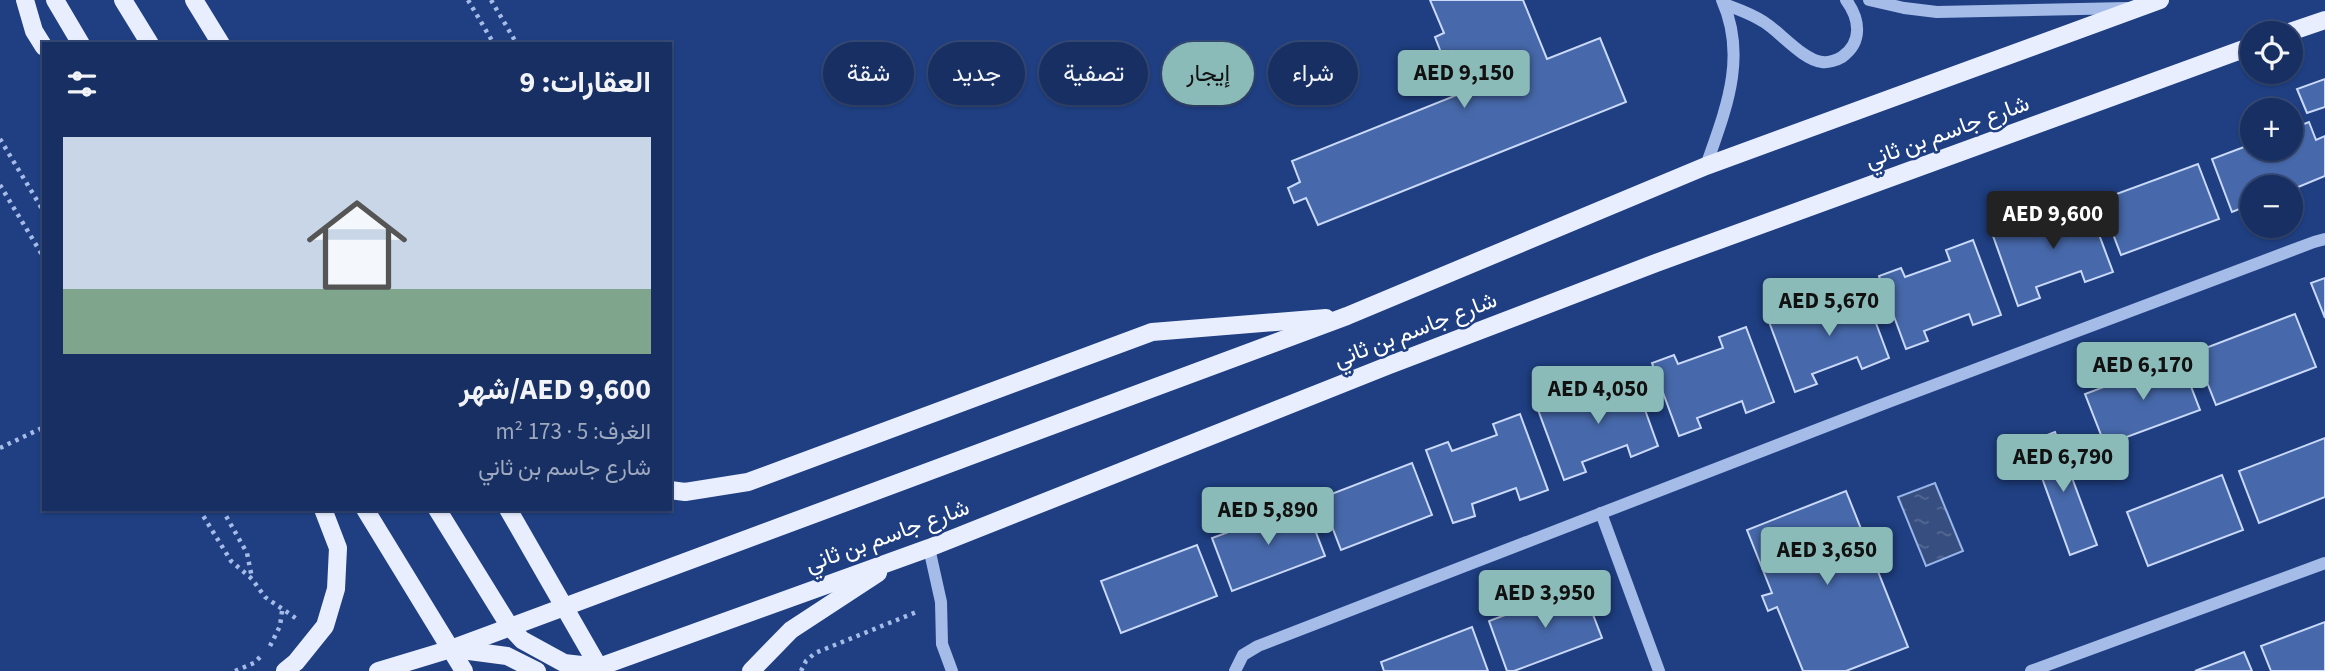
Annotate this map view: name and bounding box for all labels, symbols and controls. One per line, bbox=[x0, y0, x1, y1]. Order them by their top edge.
map controls bbox=[2240, 21, 2303, 238]
button: locate bbox=[2240, 21, 2303, 84]
chip: شقة bbox=[823, 42, 914, 105]
chip: جديد bbox=[928, 42, 1025, 105]
chip: تصفية bbox=[1039, 42, 1148, 105]
chip: إيجار bbox=[1162, 42, 1254, 105]
chip: شراء bbox=[1268, 42, 1358, 105]
pin: AED 9,150 bbox=[1384, 50, 1544, 110]
text: AED 9,150 bbox=[1414, 56, 1514, 89]
text: العقارات: 9 bbox=[520, 61, 651, 104]
icon: filters bbox=[63, 65, 101, 103]
street label: شارع جاسم بن ثاني bbox=[1860, 86, 2035, 178]
button: + bbox=[2240, 98, 2303, 161]
button: − bbox=[2240, 175, 2303, 238]
icon: home bbox=[294, 182, 420, 308]
pin: AED 9,600 bbox=[1973, 191, 2133, 251]
text: AED 9,600 bbox=[2003, 197, 2103, 230]
pin: AED 5,670 bbox=[1749, 278, 1909, 338]
street label: شارع جاسم بن ثاني bbox=[1329, 283, 1502, 378]
text: AED 5,670 bbox=[1779, 284, 1879, 317]
pin: AED 6,170 bbox=[2063, 342, 2223, 402]
text: AED 6,170 bbox=[2093, 348, 2193, 381]
pin: AED 4,050 bbox=[1518, 366, 1678, 426]
text: AED 9,600/شهر bbox=[459, 368, 651, 411]
text: AED 4,050 bbox=[1548, 372, 1648, 405]
text: الغرف: 5 · 173 m² bbox=[496, 415, 651, 448]
pin: AED 6,790 bbox=[1983, 434, 2143, 494]
text: AED 6,790 bbox=[2013, 440, 2113, 473]
text: شارع جاسم بن ثاني bbox=[478, 451, 651, 484]
pin: AED 5,890 bbox=[1188, 488, 1348, 547]
street label: شارع جاسم بن ثاني bbox=[800, 490, 975, 582]
text: AED 5,890 bbox=[1218, 493, 1318, 526]
pin: AED 3,650 bbox=[1747, 528, 1907, 587]
text: AED 3,650 bbox=[1777, 533, 1877, 566]
pin: AED 3,950 bbox=[1465, 570, 1625, 630]
text: AED 3,950 bbox=[1495, 576, 1595, 609]

